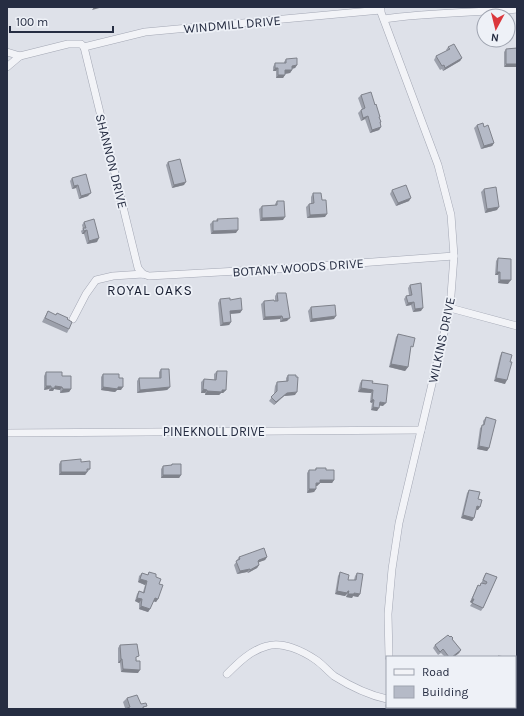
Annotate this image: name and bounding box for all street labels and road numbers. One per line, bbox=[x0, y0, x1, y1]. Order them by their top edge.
street label: WINDMILL DRIVE bbox=[183, 13, 281, 36]
street label: SHANNON DRIVE bbox=[93, 112, 131, 210]
street label: BOTANY WOODS DRIVE bbox=[232, 255, 364, 280]
street label: WILKINS DRIVE bbox=[425, 296, 458, 384]
street label: PINEKNOLL DRIVE bbox=[163, 424, 265, 439]

